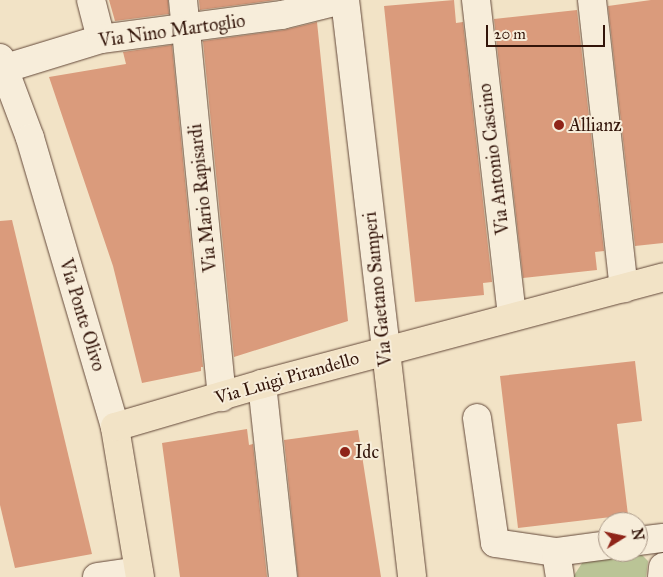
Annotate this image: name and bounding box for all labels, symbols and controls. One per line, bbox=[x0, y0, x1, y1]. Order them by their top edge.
street label: Via Nino Martoglio bbox=[97, 10, 247, 52]
scale bar bbox=[488, 15, 607, 47]
text: 20 m bbox=[494, 25, 526, 43]
street label: Via Antonio Cascino bbox=[474, 82, 514, 236]
place label: Allianz bbox=[569, 114, 621, 136]
marker: Allianz bbox=[553, 119, 565, 131]
street label: Via Mario Rapisardi bbox=[184, 123, 222, 273]
street label: Via Gaetano Samperi bbox=[359, 211, 397, 367]
street label: Via Ponte Olivo bbox=[55, 256, 109, 374]
street label: Via Luigi Pirandello bbox=[213, 347, 361, 409]
place label: Idc bbox=[355, 441, 379, 463]
marker: Idc bbox=[339, 446, 351, 458]
north arrow bbox=[598, 512, 648, 562]
text: N bbox=[628, 527, 647, 542]

